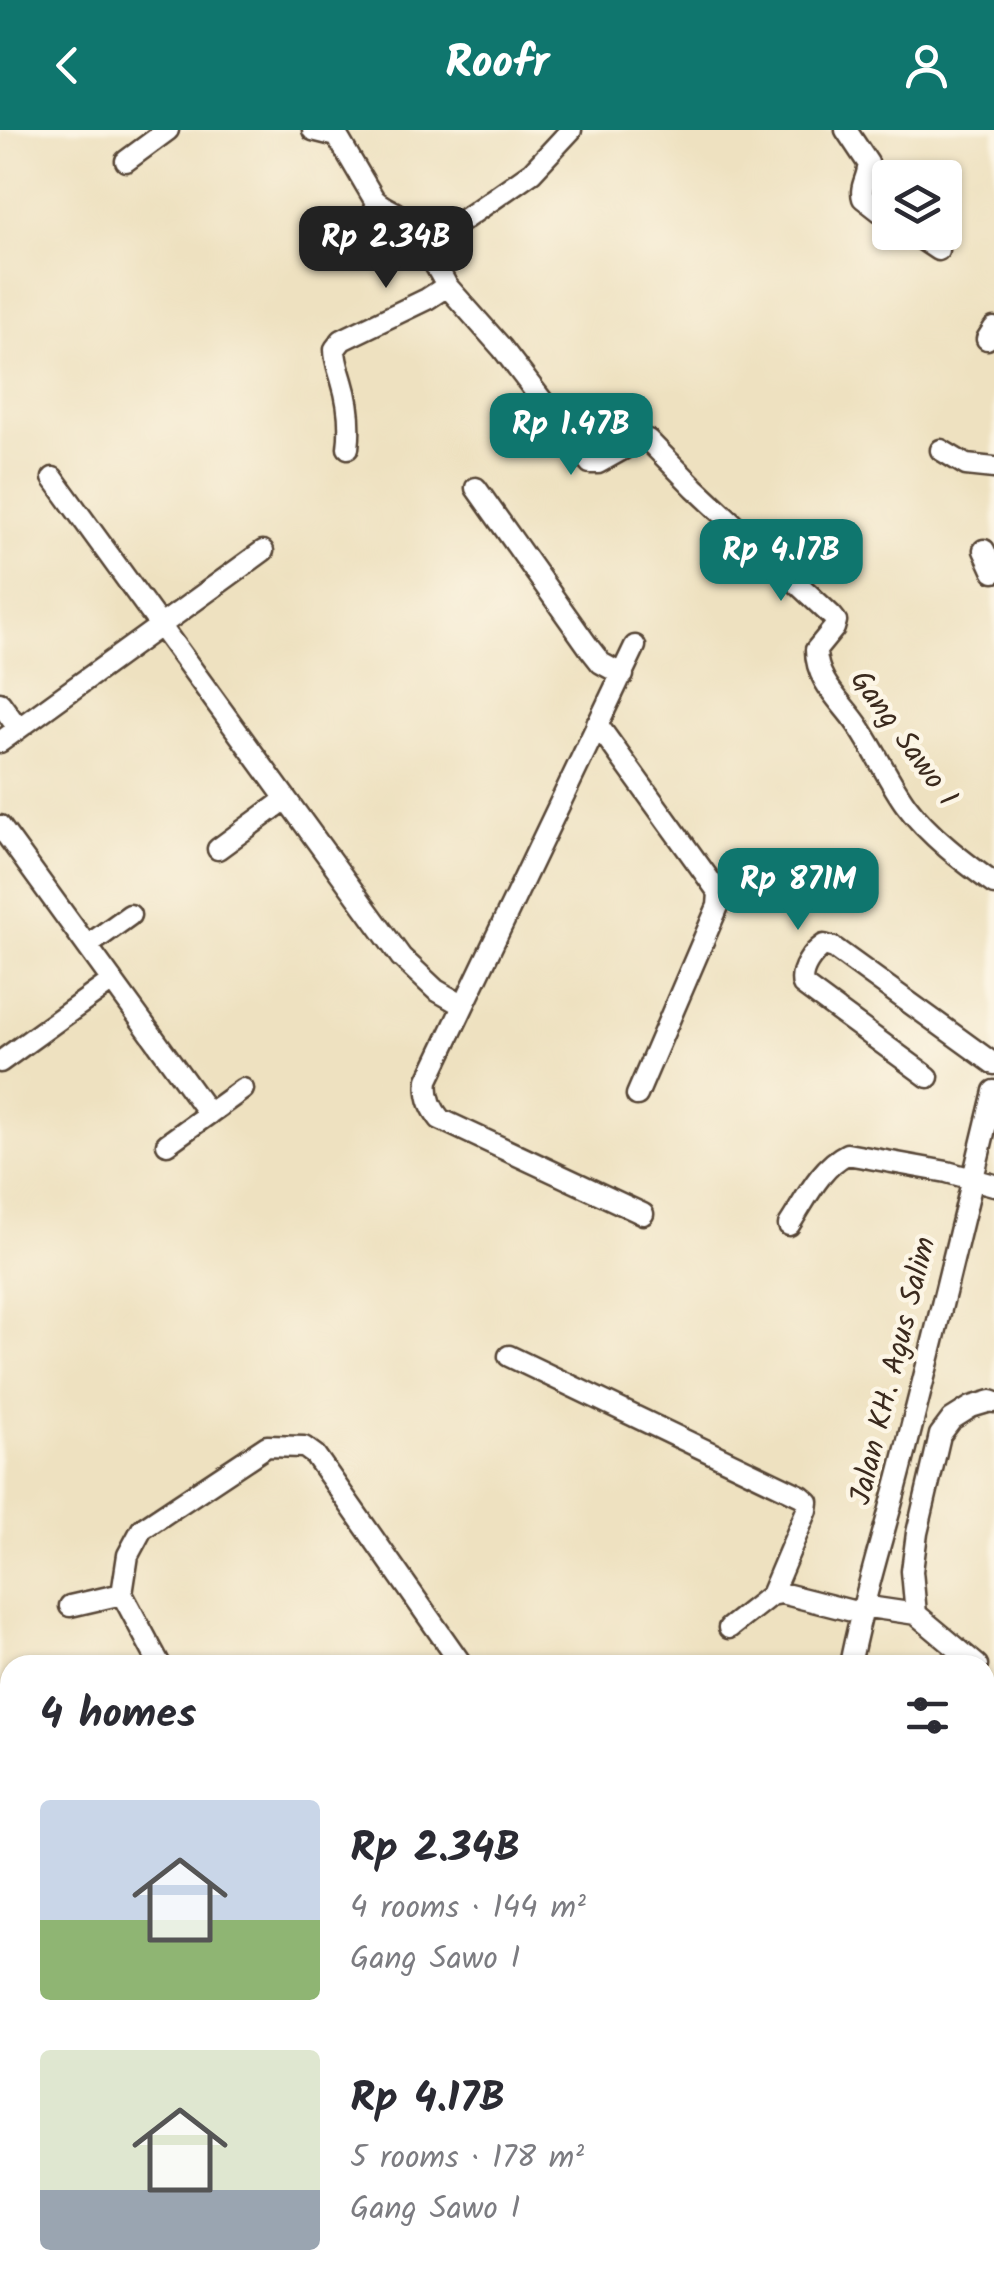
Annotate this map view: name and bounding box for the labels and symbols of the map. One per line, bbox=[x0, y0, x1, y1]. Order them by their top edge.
pin: Rp 2.34B bbox=[283, 206, 489, 291]
pin: Rp 1.47B bbox=[468, 393, 674, 478]
pin: Rp 4.17B bbox=[678, 519, 884, 604]
street label: Gang Sawo I bbox=[837, 660, 969, 818]
pin: Rp 871M bbox=[706, 848, 890, 933]
street label: Jalan KH. Agus Salim bbox=[837, 1232, 951, 1510]

